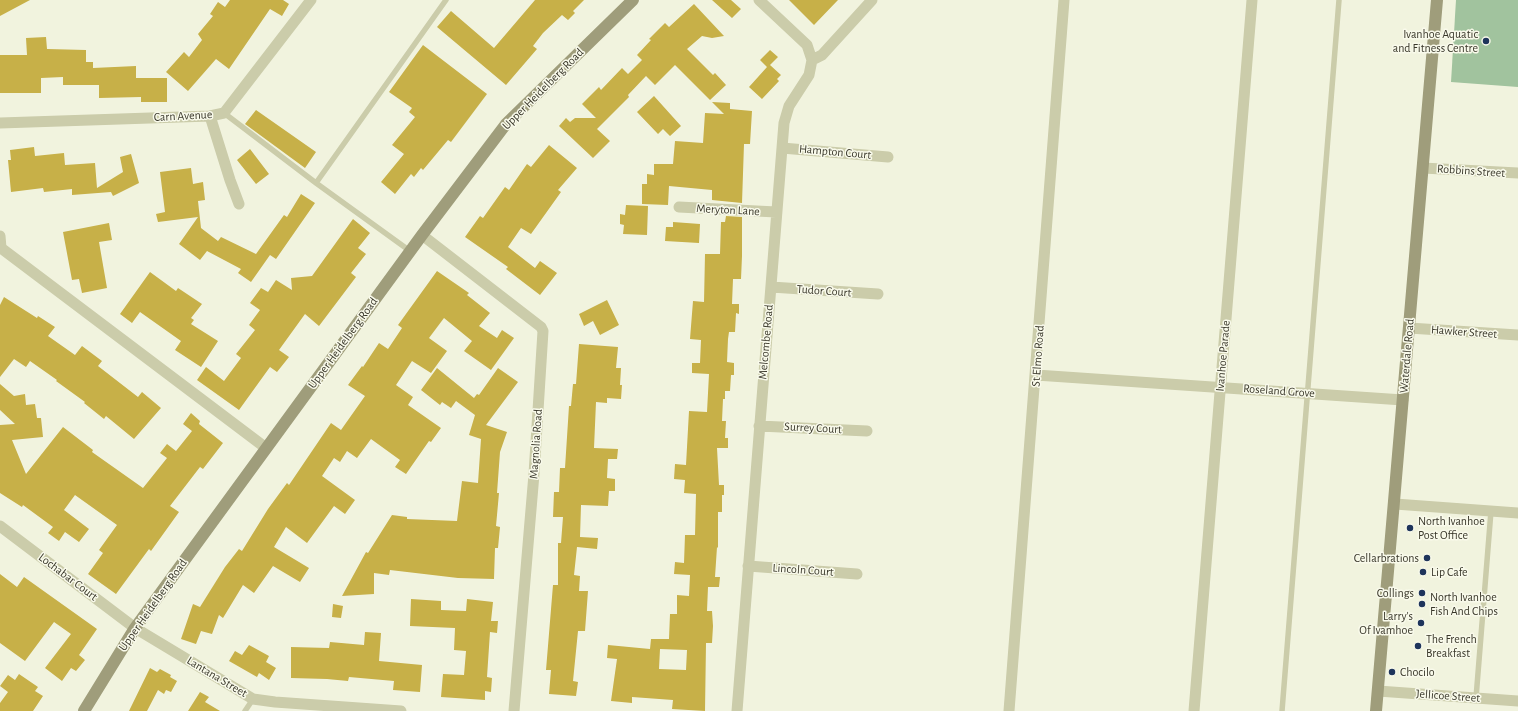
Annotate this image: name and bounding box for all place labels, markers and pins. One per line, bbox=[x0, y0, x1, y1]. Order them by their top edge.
place label: Ivanhoe Aquatic and Fitness Centre bbox=[1393, 27, 1478, 55]
marker: Ivanhoe Aquatic and Fitness Centre bbox=[1481, 36, 1491, 46]
place label: North Ivanhoe Post Office bbox=[1418, 514, 1485, 542]
marker: North Ivanhoe Post Office bbox=[1405, 523, 1415, 533]
place label: Cellarbrations bbox=[1354, 551, 1419, 565]
marker: Cellarbrations bbox=[1422, 553, 1432, 563]
place label: Lip Cafe bbox=[1431, 565, 1468, 579]
marker: Lip Cafe bbox=[1418, 567, 1428, 577]
place label: Collings bbox=[1377, 586, 1414, 600]
marker: Collings bbox=[1417, 588, 1427, 598]
place label: North Ivanhoe Fish And Chips bbox=[1430, 590, 1498, 618]
marker: North Ivanhoe Fish And Chips bbox=[1417, 599, 1427, 609]
place label: Larry’s Of Ivamhoe bbox=[1359, 609, 1413, 637]
marker: Larry’s Of Ivamhoe bbox=[1416, 618, 1426, 628]
place label: The French Breakfast bbox=[1426, 632, 1477, 660]
marker: The French Breakfast bbox=[1413, 641, 1423, 651]
place label: Chocilo bbox=[1400, 665, 1435, 679]
marker: Chocilo bbox=[1387, 667, 1397, 677]

